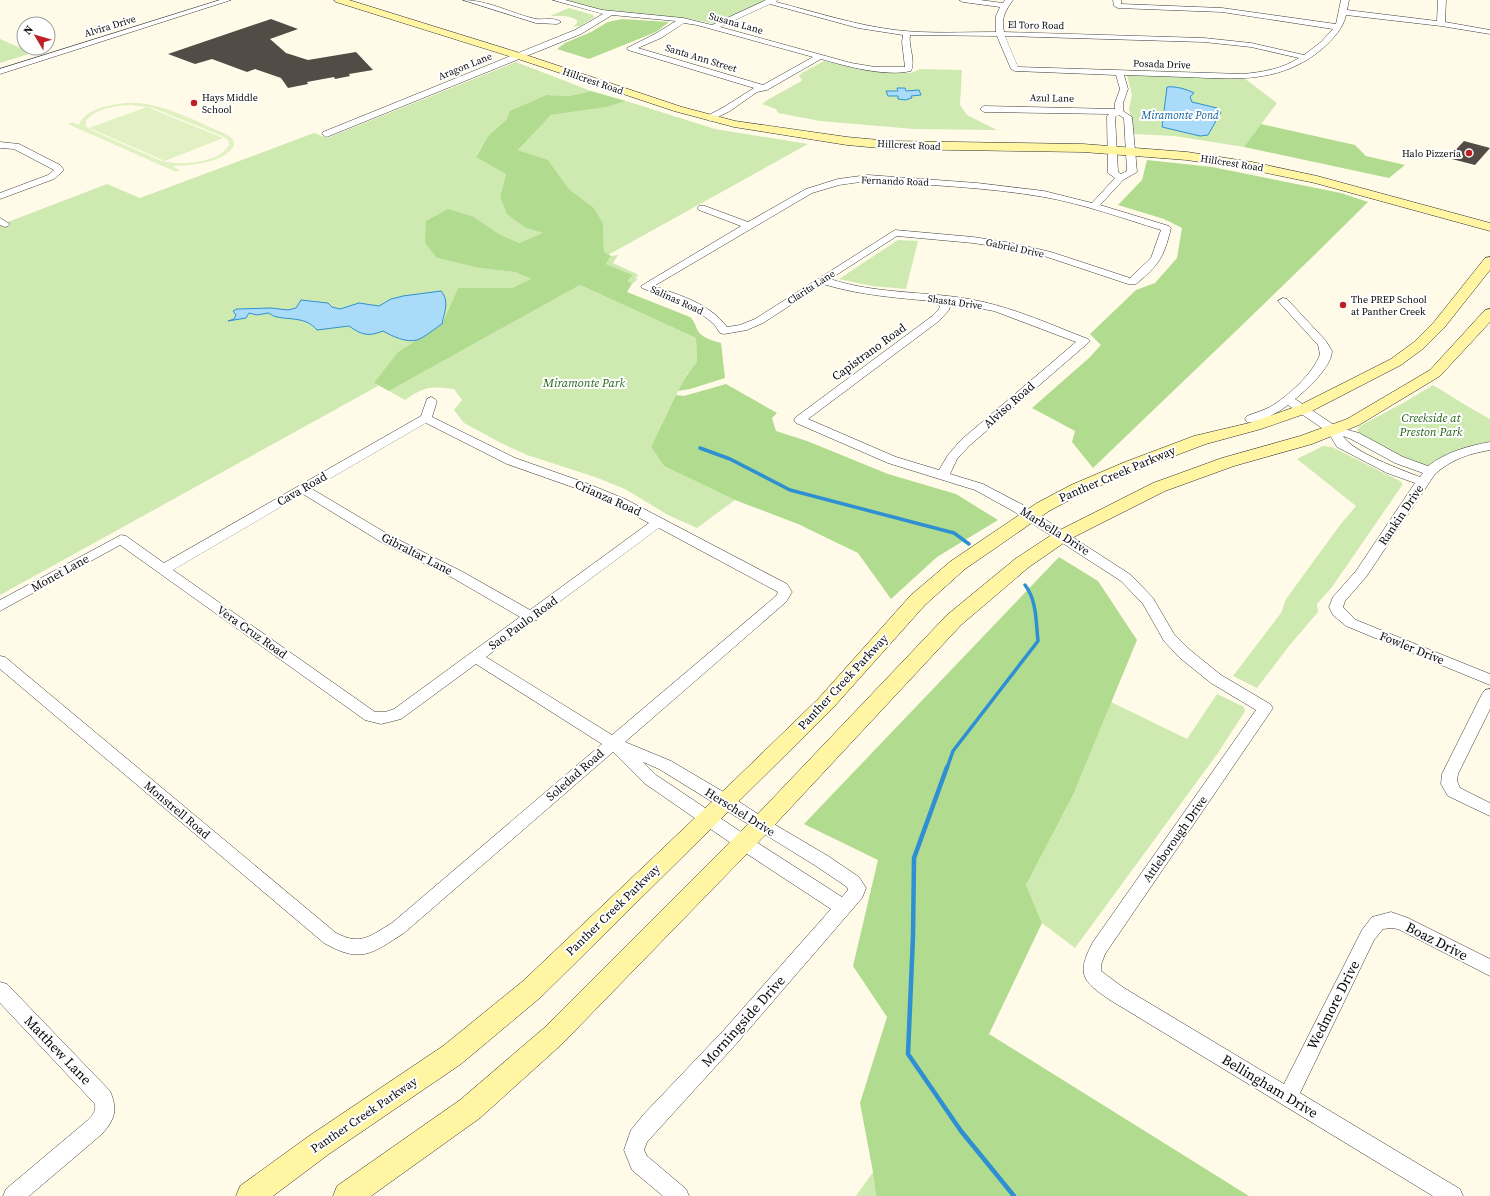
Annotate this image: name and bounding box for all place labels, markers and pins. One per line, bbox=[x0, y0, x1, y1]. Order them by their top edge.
place label: Hays Middle School bbox=[202, 91, 258, 116]
marker: Hays Middle School bbox=[189, 98, 199, 108]
place label: Halo Pizzeria bbox=[1402, 147, 1462, 160]
marker: Halo Pizzeria bbox=[1464, 148, 1474, 158]
place label: The PREP School at Panther Creek bbox=[1351, 293, 1427, 318]
marker: The PREP School at Panther Creek bbox=[1338, 300, 1348, 310]

